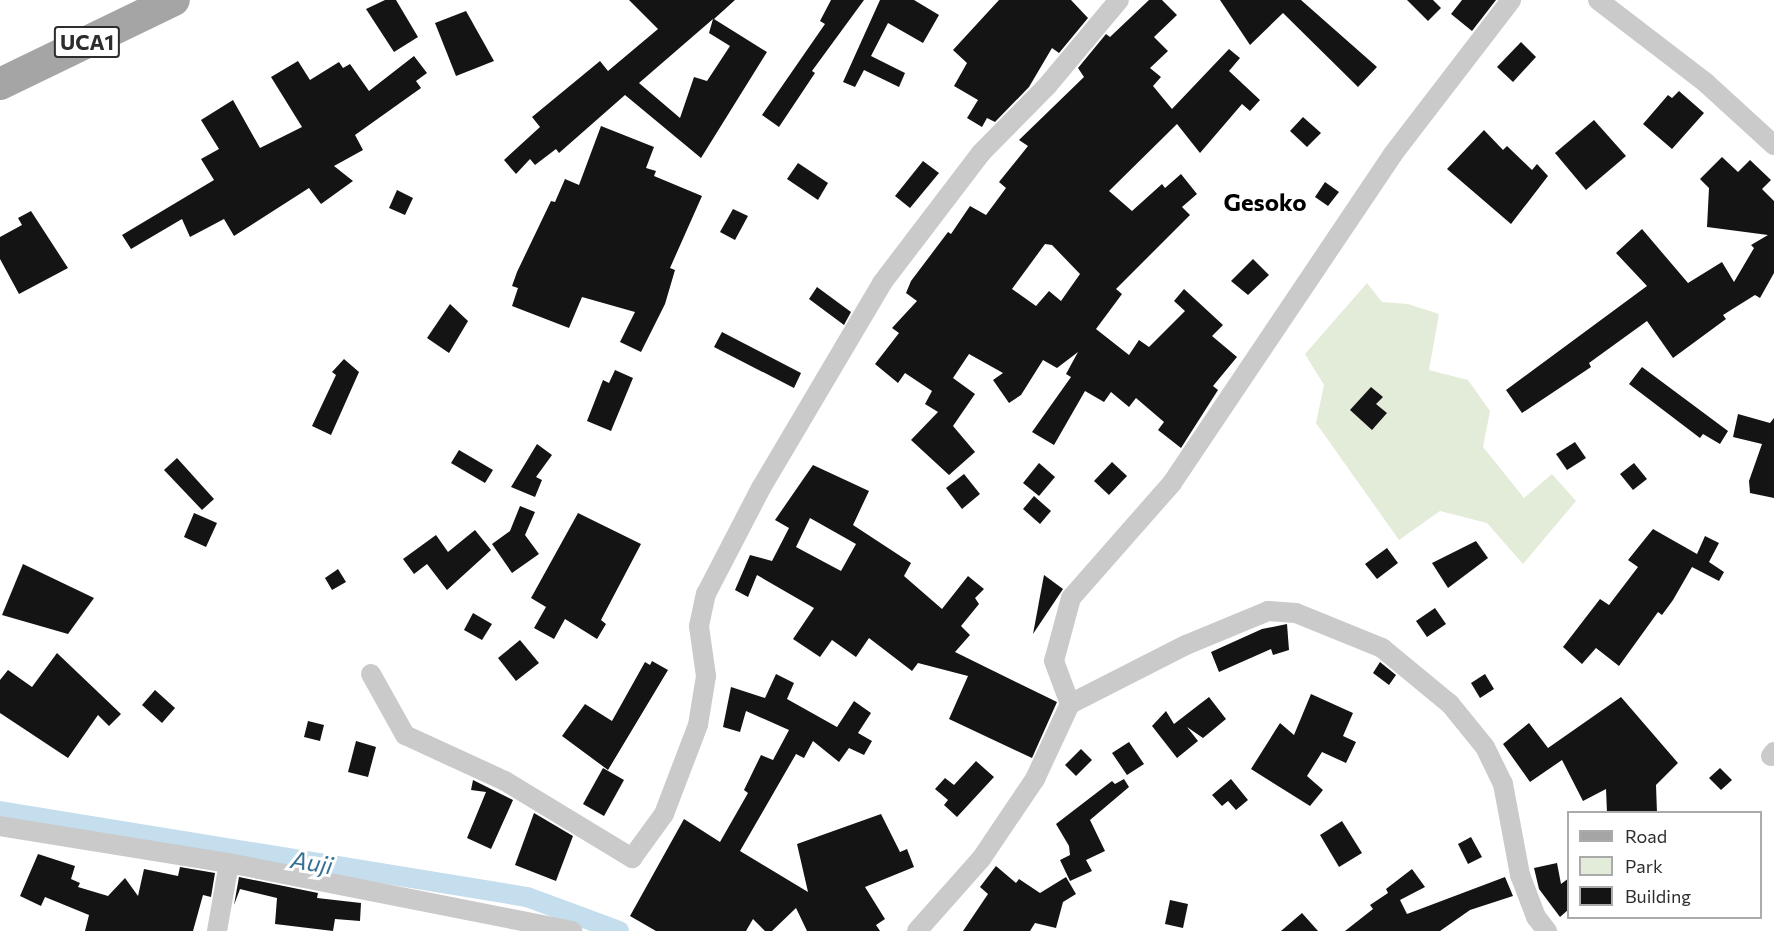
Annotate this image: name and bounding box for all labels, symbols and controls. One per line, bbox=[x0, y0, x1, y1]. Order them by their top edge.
road number: UCA1 bbox=[52, 24, 122, 60]
district label: Gesoko bbox=[1223, 188, 1307, 216]
legend bbox=[1567, 811, 1762, 919]
text: Road bbox=[1625, 825, 1667, 847]
water label: Auji bbox=[289, 844, 335, 880]
text: Park bbox=[1625, 855, 1663, 877]
text: Building bbox=[1625, 885, 1691, 907]

